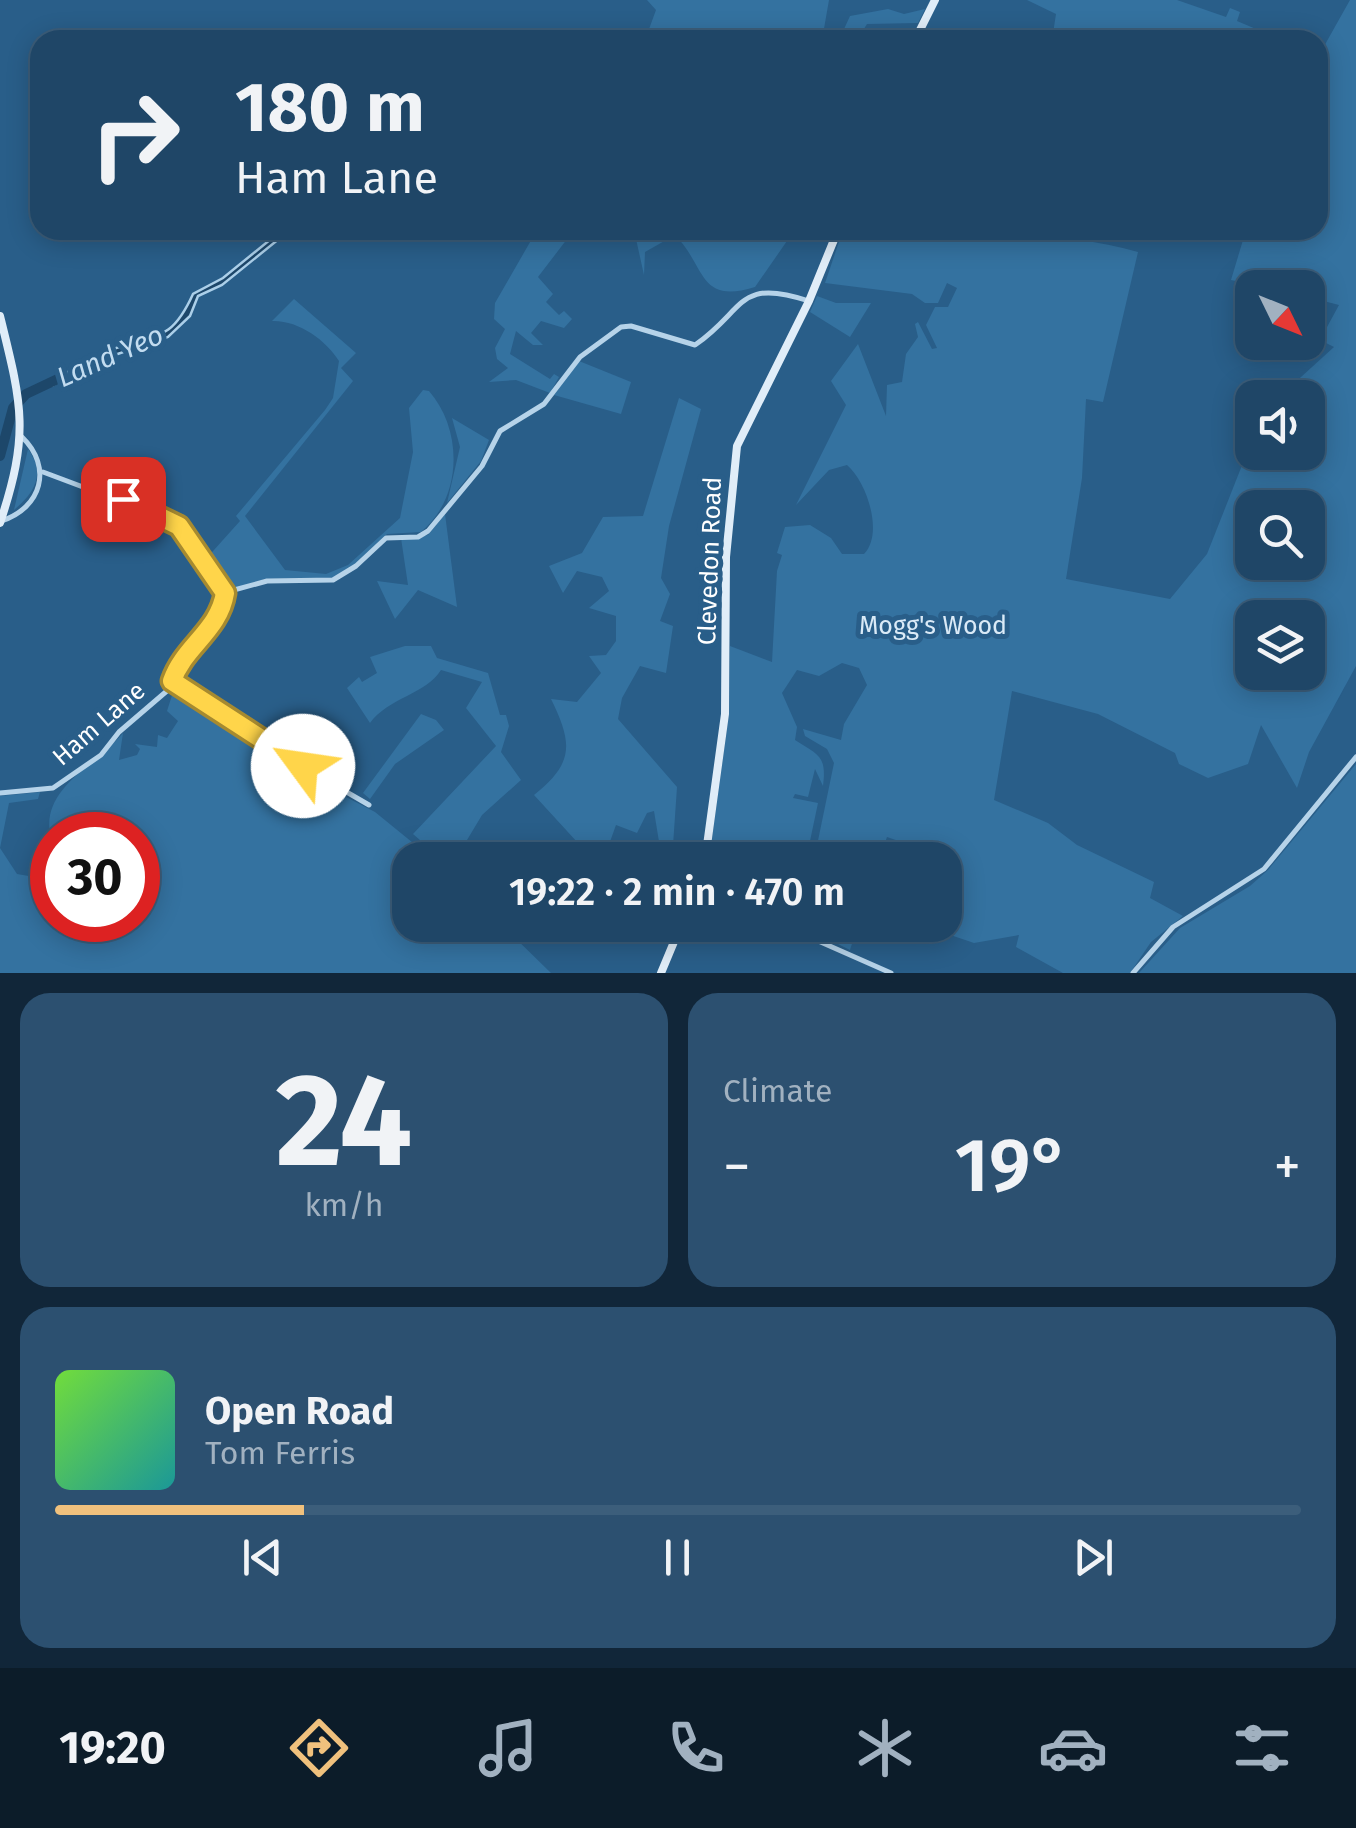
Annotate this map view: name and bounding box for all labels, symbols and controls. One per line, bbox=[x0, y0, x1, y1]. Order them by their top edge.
text: 180 m bbox=[235, 66, 425, 150]
icon: right bbox=[70, 70, 200, 200]
text: Ham Lane bbox=[235, 151, 438, 205]
north arrow bbox=[1235, 270, 1325, 360]
map controls bbox=[1235, 270, 1325, 690]
water label: Land Yeo bbox=[52, 318, 168, 394]
button: sound bbox=[1235, 380, 1325, 470]
pin bbox=[81, 457, 166, 542]
icon: arrive bbox=[96, 472, 151, 527]
street label: Clevedon Road bbox=[692, 476, 728, 646]
button: search bbox=[1235, 490, 1325, 580]
button: layers bbox=[1235, 600, 1325, 690]
park label: Mogg's Wood bbox=[859, 611, 1007, 641]
street label: Ham Lane bbox=[47, 676, 151, 772]
position arrow bbox=[251, 714, 355, 818]
speed limit sign: 30 bbox=[30, 812, 160, 942]
text: 19:22 · 2 min · 470 m bbox=[509, 869, 845, 915]
text: 24 bbox=[276, 1043, 412, 1199]
text: Climate bbox=[723, 1072, 832, 1110]
text: 19° bbox=[955, 1121, 1069, 1211]
text: − bbox=[723, 1134, 751, 1200]
text: + bbox=[1274, 1134, 1301, 1200]
text: km/h bbox=[304, 1186, 384, 1224]
text: Open Road bbox=[205, 1388, 394, 1434]
text: Tom Ferris bbox=[205, 1434, 355, 1472]
icon: previous bbox=[235, 1530, 290, 1585]
icon: pause bbox=[650, 1530, 705, 1585]
icon: next bbox=[1066, 1530, 1121, 1585]
icon: directions bbox=[284, 1713, 354, 1783]
icon: music bbox=[473, 1713, 543, 1783]
icon: phone bbox=[661, 1713, 731, 1783]
icon: climate bbox=[850, 1713, 920, 1783]
icon: car bbox=[1038, 1713, 1108, 1783]
icon: filters bbox=[1227, 1713, 1297, 1783]
text: 19:20 bbox=[59, 1721, 166, 1775]

